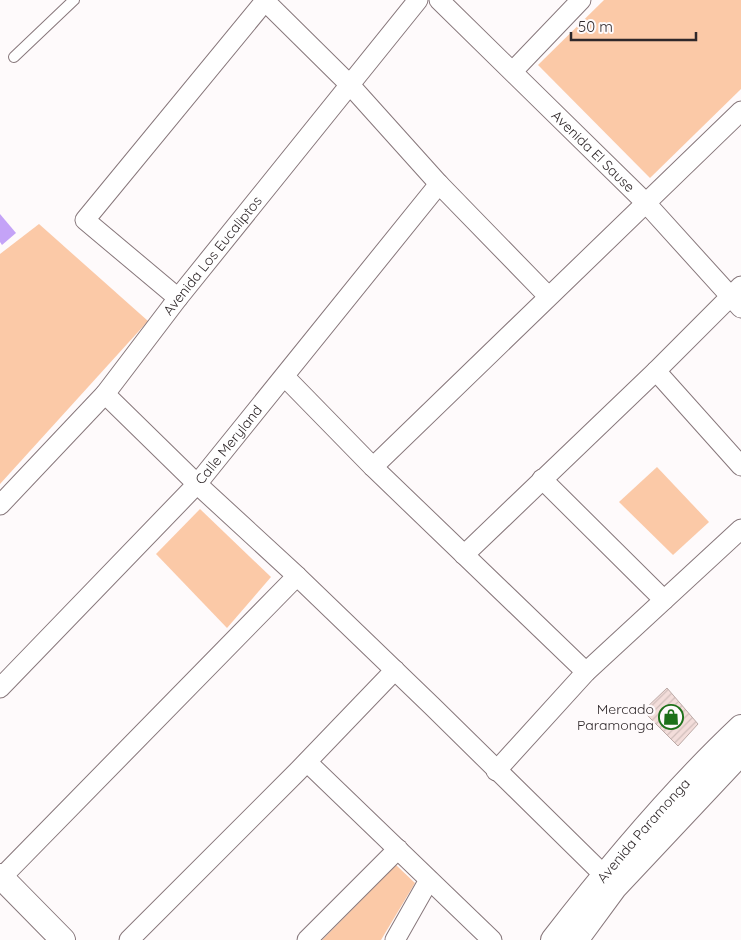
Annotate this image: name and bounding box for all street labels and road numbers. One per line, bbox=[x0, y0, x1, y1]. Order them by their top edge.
street label: Avenida El Sause bbox=[548, 106, 639, 196]
street label: Avenida Los Eucaliptos bbox=[159, 192, 266, 319]
street label: Calle Meryland bbox=[191, 401, 266, 488]
street label: Avenida Paramonga bbox=[593, 775, 694, 886]

